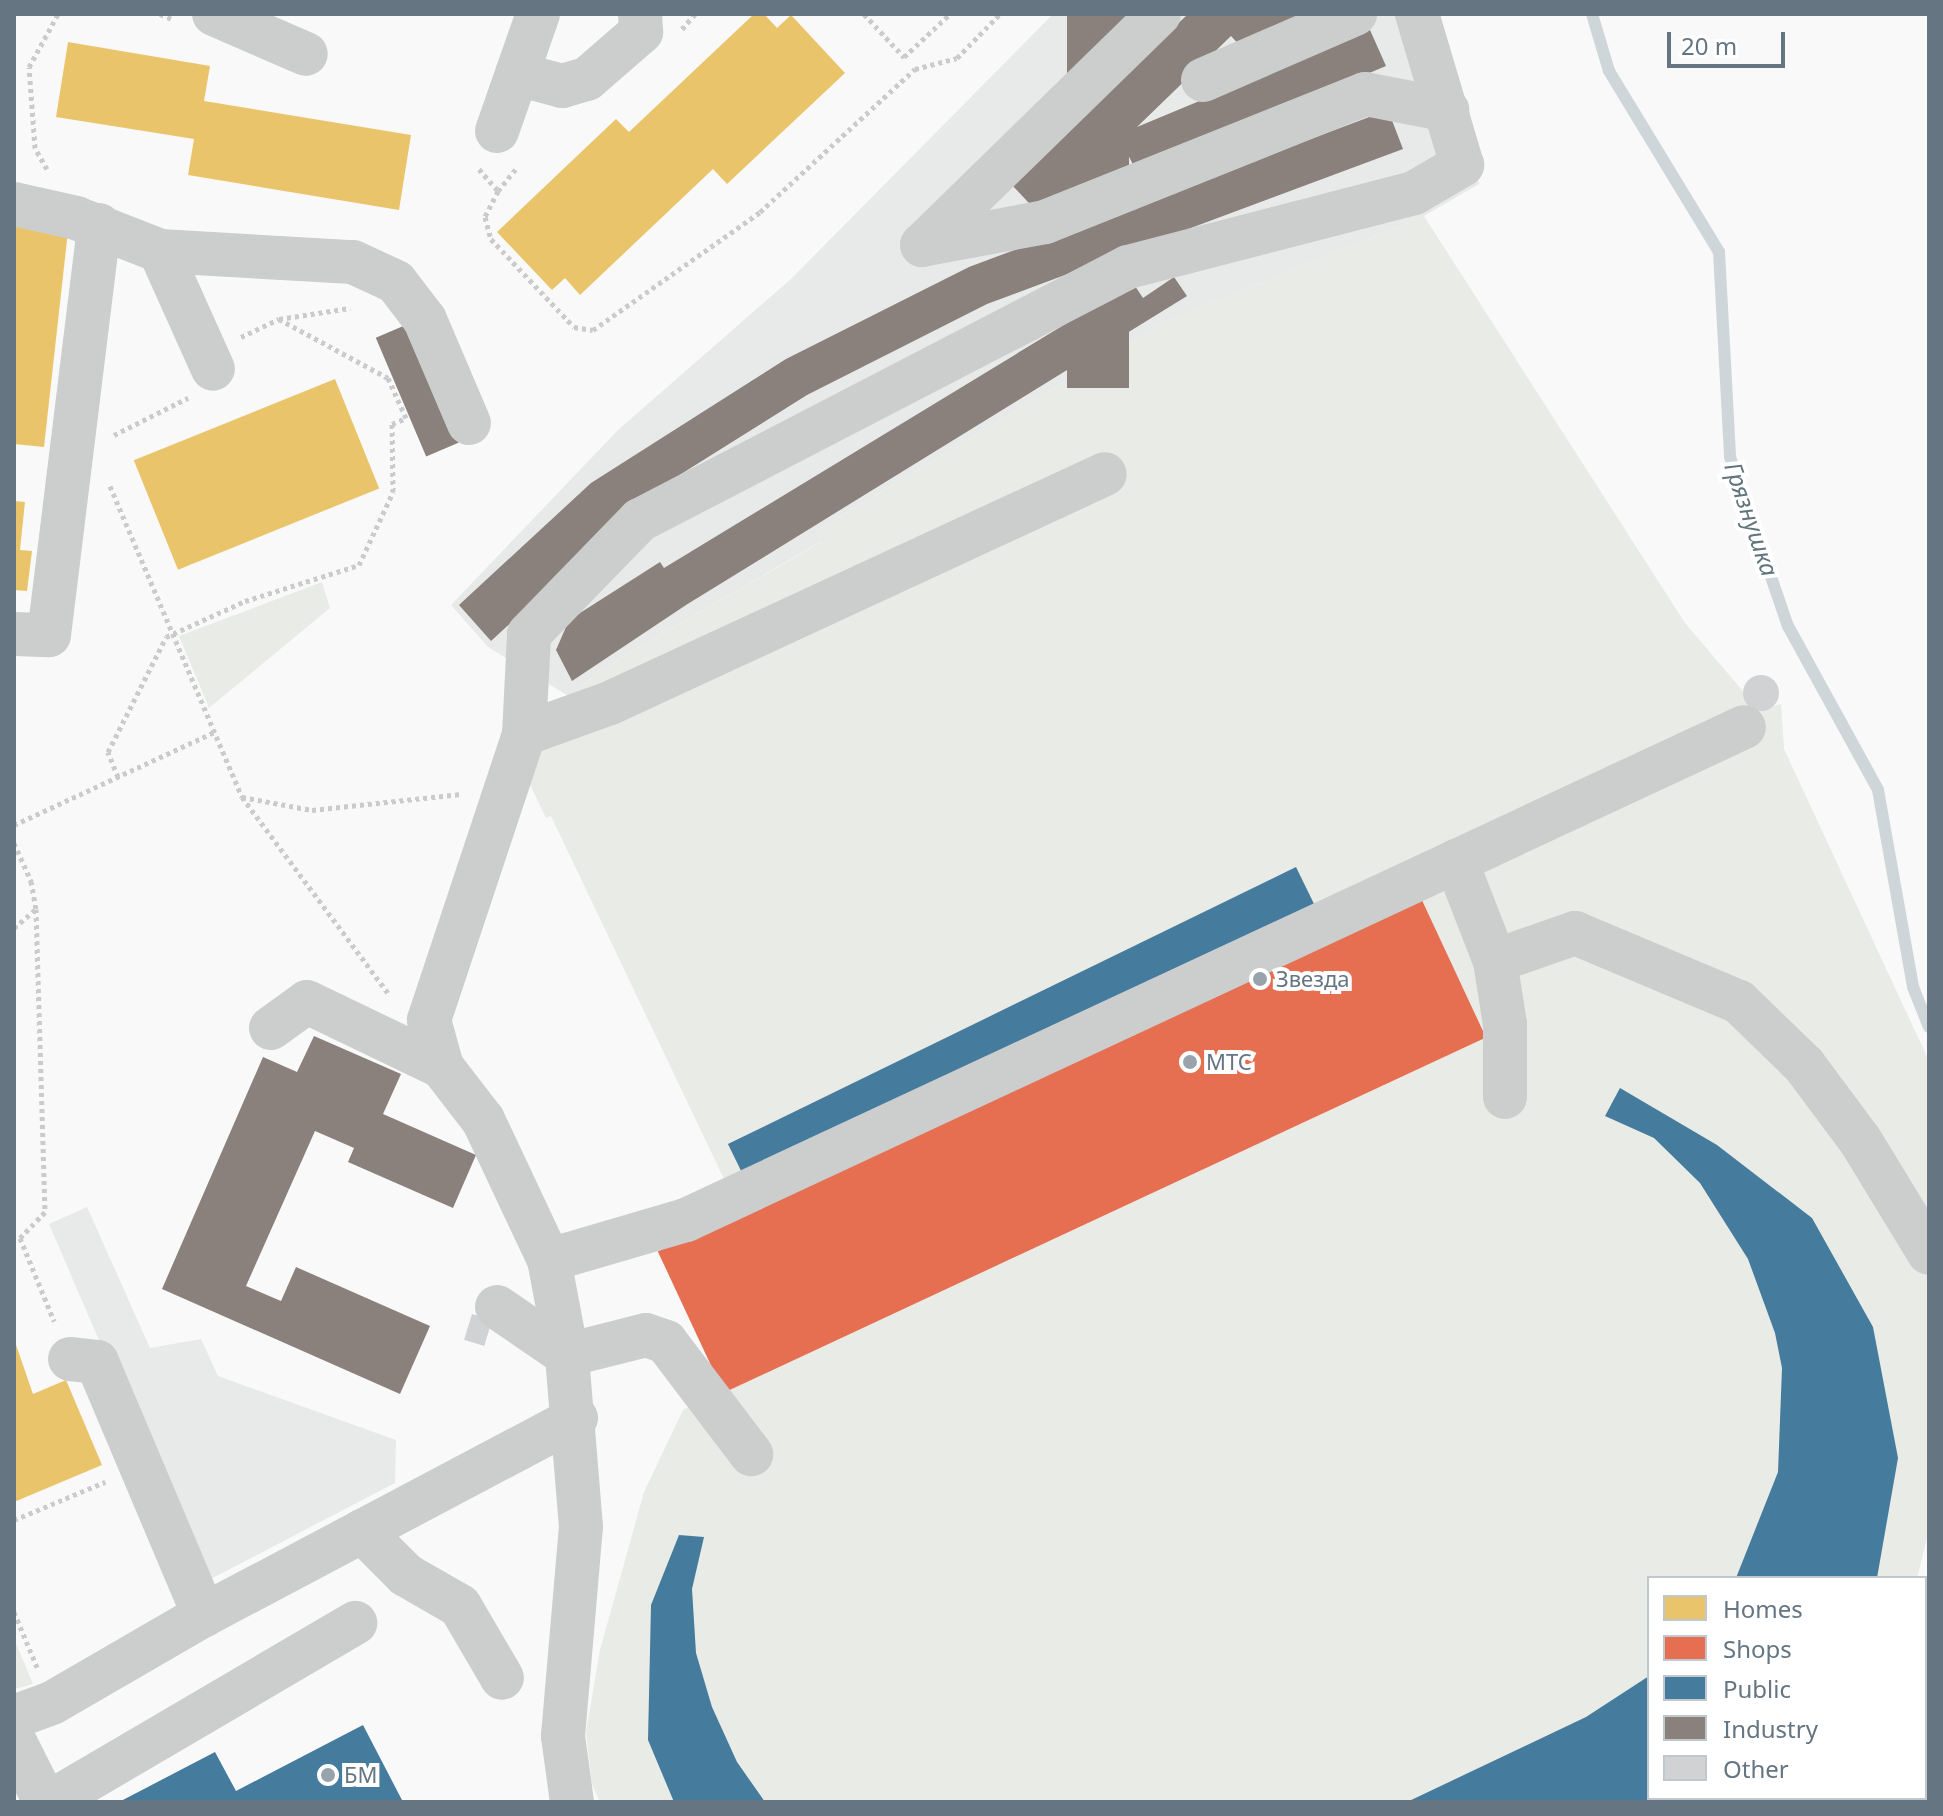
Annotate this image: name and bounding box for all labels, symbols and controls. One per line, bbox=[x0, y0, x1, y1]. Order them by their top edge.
scale bar bbox=[1671, 16, 1789, 66]
text: 20 m bbox=[1681, 29, 1737, 62]
water label: Грязнушка bbox=[1719, 458, 1785, 580]
place label: Звезда bbox=[1276, 966, 1350, 992]
marker: Звезда bbox=[1251, 970, 1269, 988]
place label: МТС bbox=[1206, 1049, 1252, 1075]
marker: МТС bbox=[1181, 1053, 1199, 1071]
legend bbox=[1647, 1576, 1927, 1800]
text: Homes bbox=[1723, 1592, 1803, 1625]
text: Shops bbox=[1723, 1632, 1792, 1665]
text: Public bbox=[1723, 1672, 1791, 1705]
text: Industry bbox=[1723, 1712, 1818, 1745]
text: Other bbox=[1723, 1752, 1789, 1785]
place label: БМ bbox=[344, 1762, 377, 1788]
marker: БМ bbox=[319, 1766, 337, 1784]

